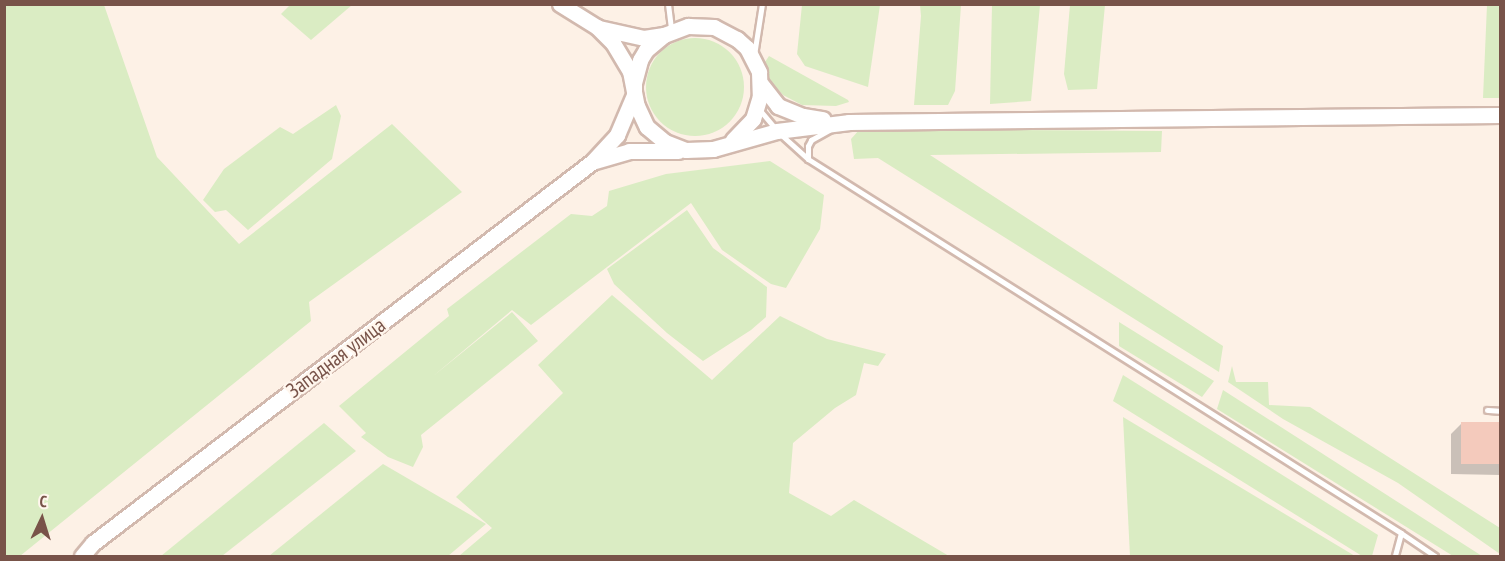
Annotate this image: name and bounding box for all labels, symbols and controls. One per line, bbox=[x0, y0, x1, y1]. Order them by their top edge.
street label: Западная улица bbox=[282, 313, 390, 403]
north arrow bbox=[12, 489, 72, 549]
text: С bbox=[39, 491, 48, 511]

